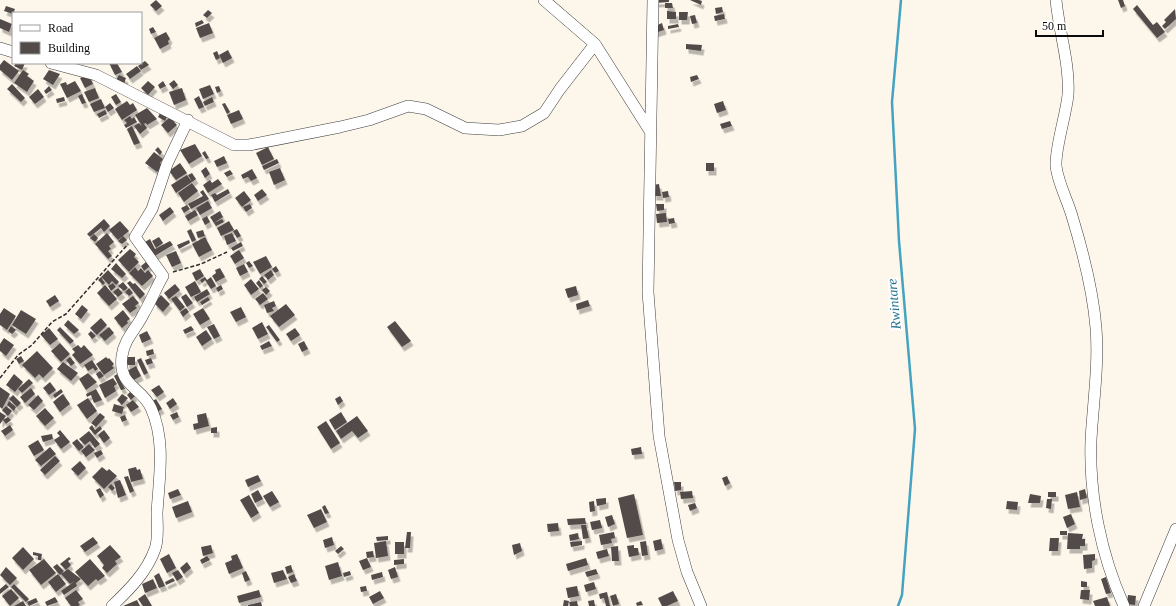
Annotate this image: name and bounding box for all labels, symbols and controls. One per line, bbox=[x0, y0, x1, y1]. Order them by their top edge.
legend bbox=[12, 12, 142, 64]
scale bar bbox=[1036, 12, 1103, 38]
text: 50 m bbox=[1042, 19, 1067, 33]
text: Road bbox=[48, 21, 73, 35]
text: Building bbox=[48, 41, 90, 55]
water label: Rwintare bbox=[884, 278, 904, 331]

